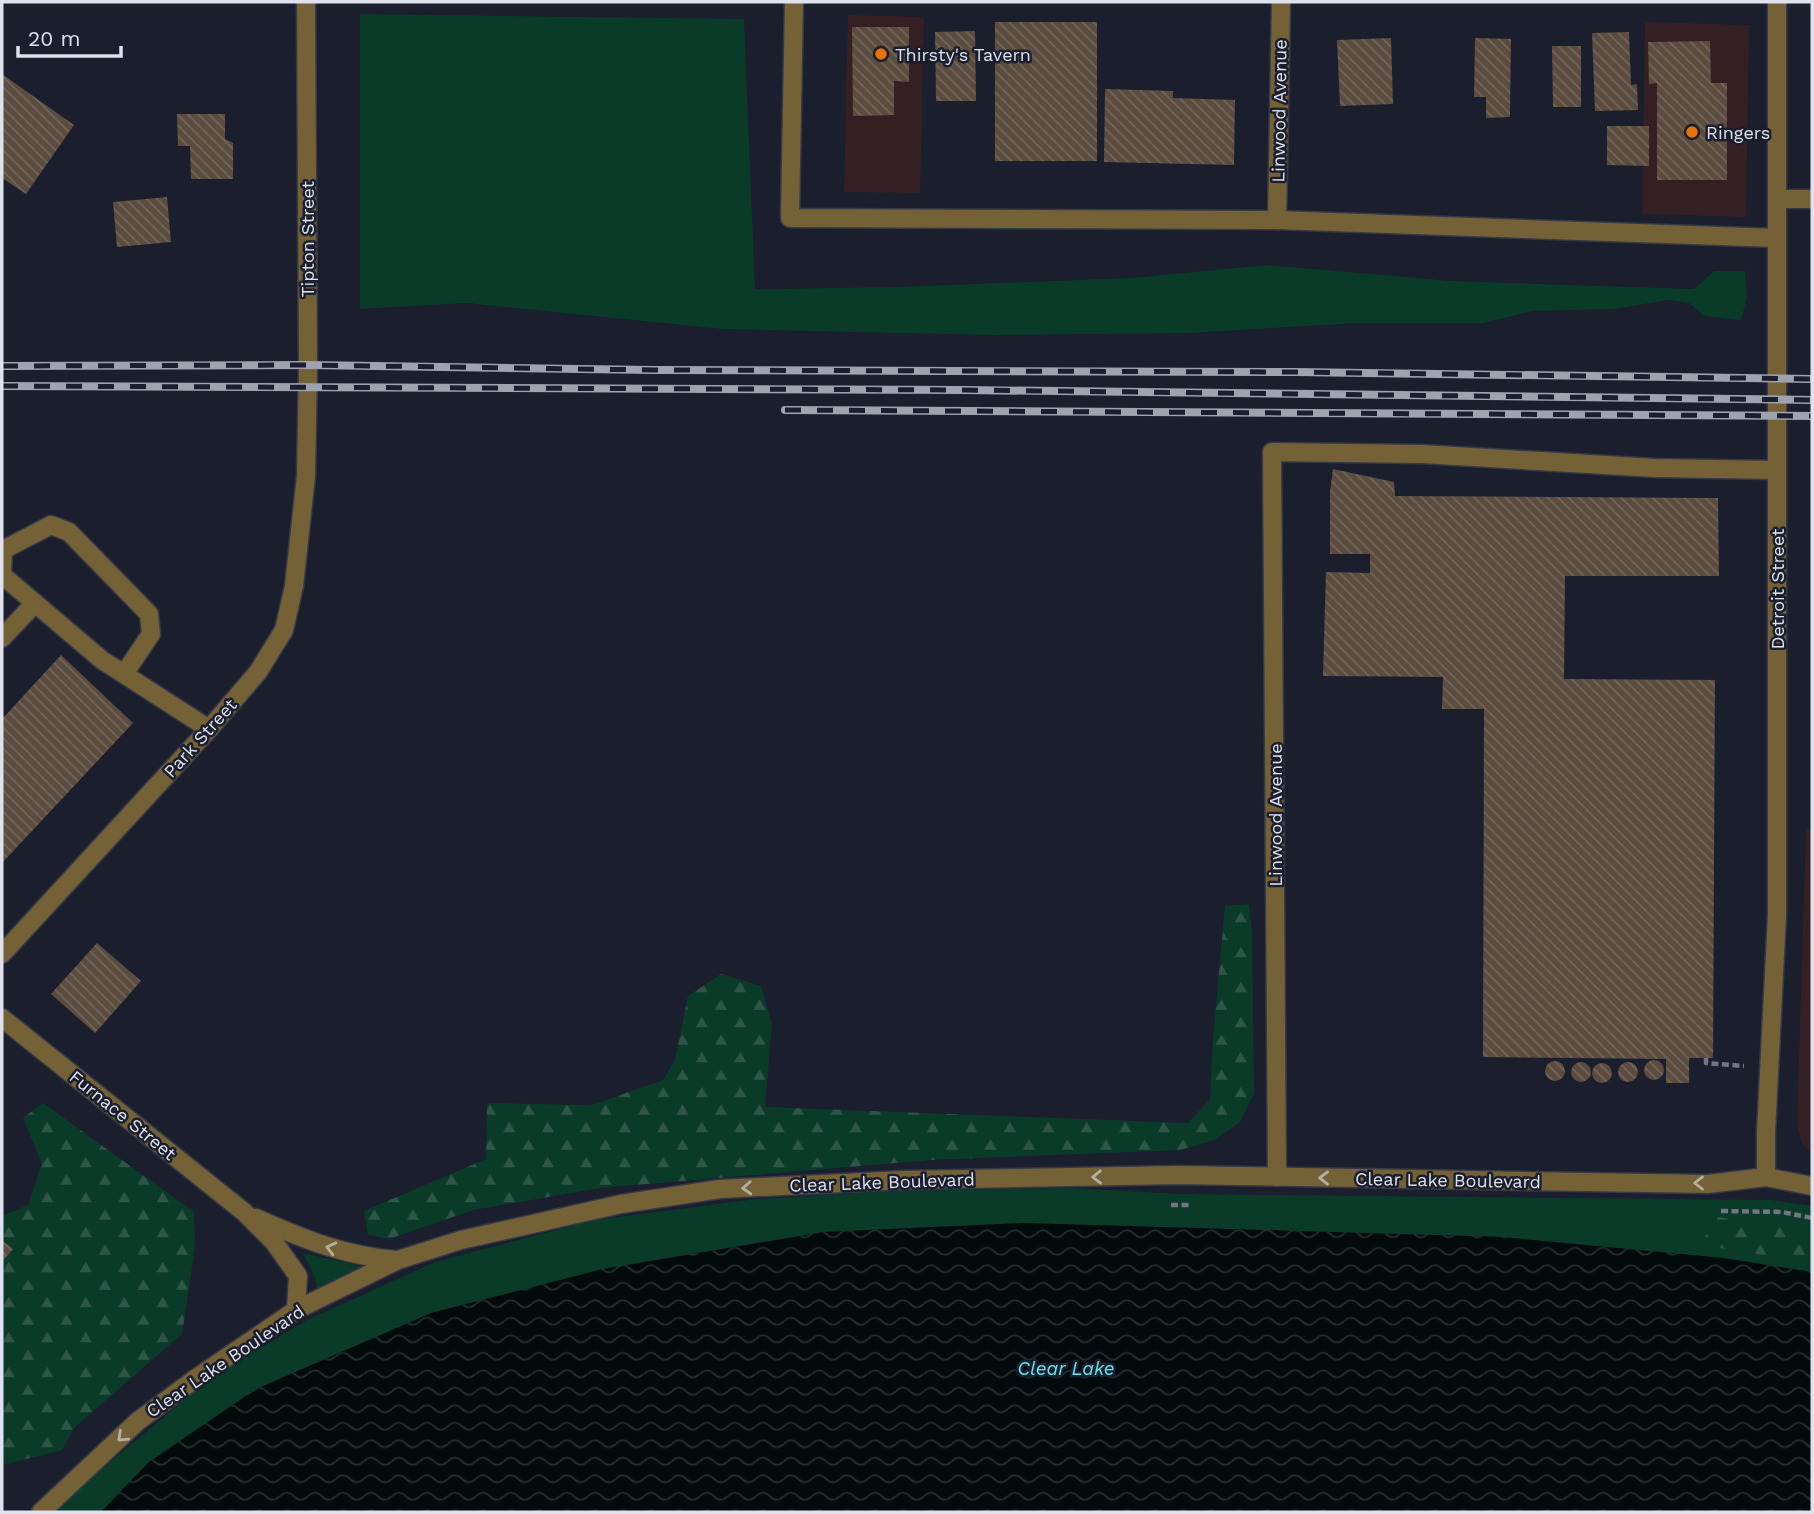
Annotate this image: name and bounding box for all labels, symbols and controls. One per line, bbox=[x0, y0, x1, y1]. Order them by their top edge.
scale bar bbox=[18, 14, 121, 58]
text: 20 m bbox=[28, 26, 80, 51]
street label: Linwood Avenue bbox=[1267, 39, 1291, 183]
place label: Thirsty's Tavern bbox=[895, 44, 1031, 65]
marker: Thirsty's Tavern bbox=[873, 46, 889, 62]
place label: Ringers bbox=[1706, 122, 1770, 143]
marker: Ringers bbox=[1684, 124, 1700, 140]
street label: Tipton Street bbox=[297, 180, 318, 297]
street label: Detroit Street bbox=[1767, 528, 1788, 650]
street label: Park Street bbox=[159, 694, 241, 782]
street label: Linwood Avenue bbox=[1265, 743, 1286, 887]
street label: Furnace Street bbox=[66, 1066, 181, 1165]
street label: Clear Lake Boulevard bbox=[789, 1168, 975, 1196]
street label: Clear Lake Boulevard bbox=[1355, 1168, 1541, 1192]
one-way arrow bbox=[1091, 1169, 1102, 1184]
one-way arrow bbox=[1318, 1170, 1329, 1186]
one-way arrow bbox=[1693, 1175, 1703, 1191]
one-way arrow bbox=[741, 1180, 752, 1195]
one-way arrow bbox=[325, 1242, 337, 1256]
street label: Clear Lake Boulevard bbox=[142, 1300, 308, 1422]
water label: Clear Lake bbox=[1017, 1357, 1115, 1380]
one-way arrow bbox=[117, 1428, 130, 1441]

